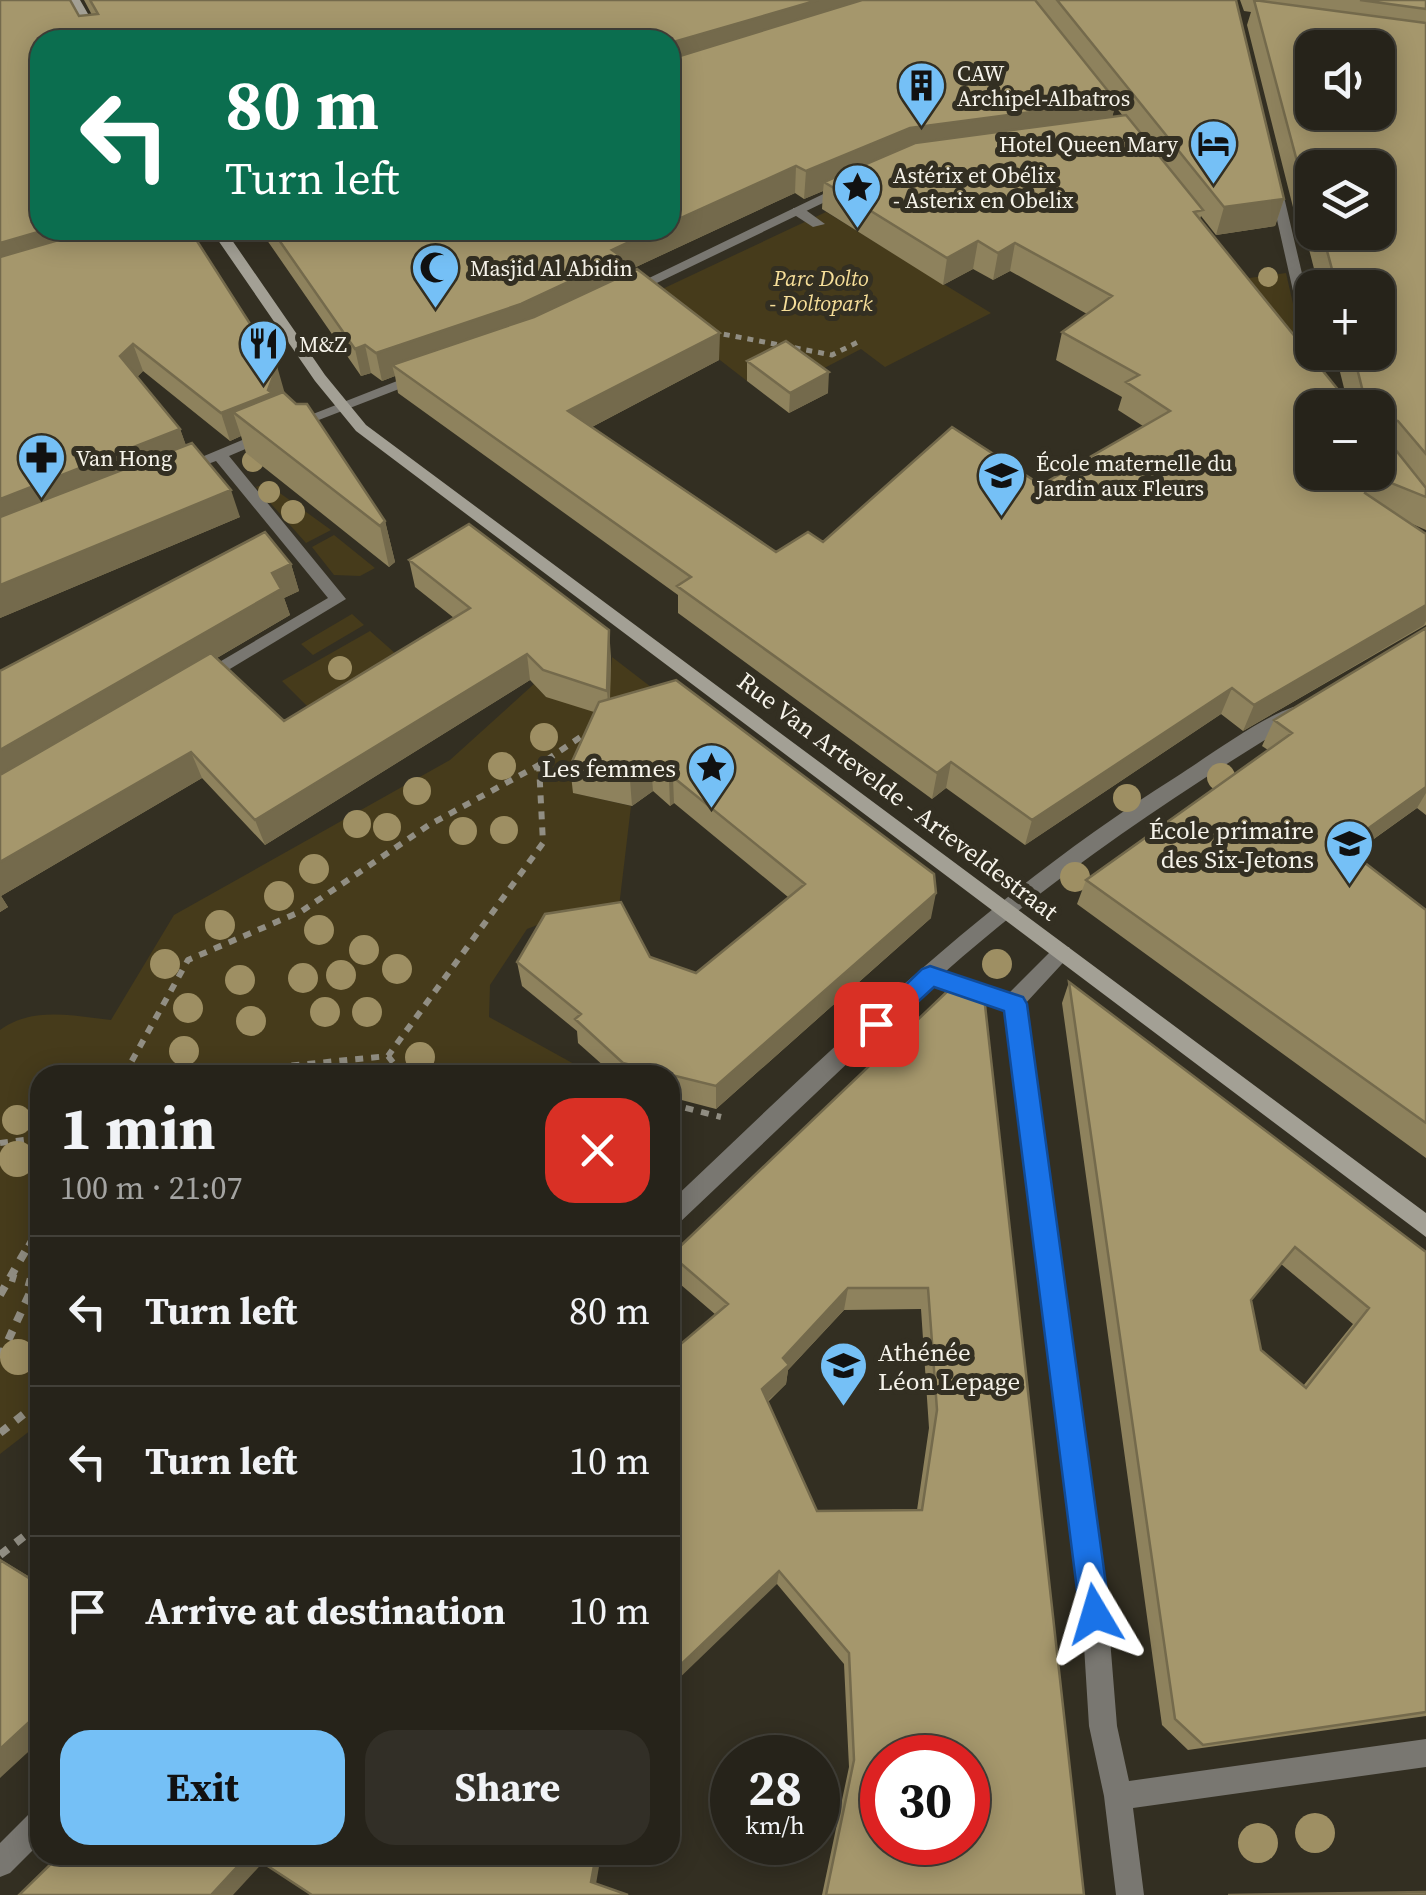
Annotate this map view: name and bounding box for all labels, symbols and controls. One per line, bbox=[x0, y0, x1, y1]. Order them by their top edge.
map controls bbox=[1295, 30, 1395, 490]
button: sound bbox=[1295, 30, 1395, 130]
text: 80 m bbox=[225, 56, 379, 152]
place label: CAW Archipel-Albatros bbox=[957, 58, 1130, 113]
building icon: CAW Archipel-Albatros bbox=[896, 60, 948, 128]
icon: left bbox=[60, 70, 190, 200]
hotel icon: Hotel Queen Mary bbox=[1187, 118, 1239, 186]
place label: Hotel Queen Mary bbox=[999, 129, 1179, 159]
text: Turn left bbox=[225, 147, 399, 209]
button: layers bbox=[1295, 150, 1395, 250]
place label: Astérix et Obélix - Asterix en Obelix bbox=[893, 160, 1074, 215]
place icon: Astérix et Obélix - Asterix en Obelix bbox=[832, 162, 884, 230]
mosque icon: Masjid Al Abidin bbox=[409, 242, 461, 310]
place label: Masjid Al Abidin bbox=[470, 253, 633, 283]
park label: Parc Dolto - Doltopark bbox=[769, 263, 873, 318]
button: + bbox=[1295, 270, 1395, 370]
restaurant icon: M&Z bbox=[238, 318, 290, 386]
place label: M&Z bbox=[299, 329, 347, 359]
button: − bbox=[1295, 390, 1395, 490]
pharmacy icon: Van Hong bbox=[15, 432, 67, 500]
place label: Van Hong bbox=[76, 443, 172, 473]
place label: École maternelle du Jardin aux Fleurs bbox=[1035, 448, 1233, 503]
school or university icon: École maternelle du Jardin aux Fleurs bbox=[975, 450, 1027, 518]
street label: Rue Van Artevelde - Arteveldestraat bbox=[731, 664, 1066, 928]
place icon: Les femmes bbox=[685, 742, 737, 810]
place label: Les femmes bbox=[542, 751, 676, 785]
place label: École primaire des Six-Jetons bbox=[1149, 813, 1314, 876]
school or university icon: École primaire des Six-Jetons bbox=[1323, 818, 1375, 886]
pin bbox=[834, 982, 919, 1067]
icon: arrive bbox=[849, 997, 904, 1052]
text: 1 min bbox=[60, 1087, 216, 1169]
button: close bbox=[545, 1098, 650, 1203]
text: 100 m · 21:07 bbox=[60, 1166, 242, 1210]
icon: left bbox=[60, 1284, 115, 1339]
text: Turn left bbox=[145, 1285, 297, 1337]
text: 80 m bbox=[569, 1285, 650, 1337]
place label: Athénée Léon Lepage bbox=[878, 1335, 1020, 1398]
school or university icon: Athénée Léon Lepage bbox=[817, 1340, 869, 1408]
icon: left bbox=[60, 1434, 115, 1489]
text: Turn left bbox=[145, 1435, 297, 1487]
text: 10 m bbox=[569, 1435, 650, 1487]
position arrow bbox=[1043, 1562, 1147, 1666]
icon: arrive bbox=[60, 1584, 115, 1639]
text: Arrive at destination bbox=[145, 1585, 506, 1637]
text: 10 m bbox=[569, 1585, 650, 1637]
button: Exit bbox=[60, 1730, 345, 1845]
button: Share bbox=[365, 1730, 650, 1845]
speed limit sign: 30 bbox=[860, 1735, 990, 1865]
text: 28 bbox=[748, 1753, 802, 1822]
text: km/h bbox=[745, 1808, 805, 1842]

